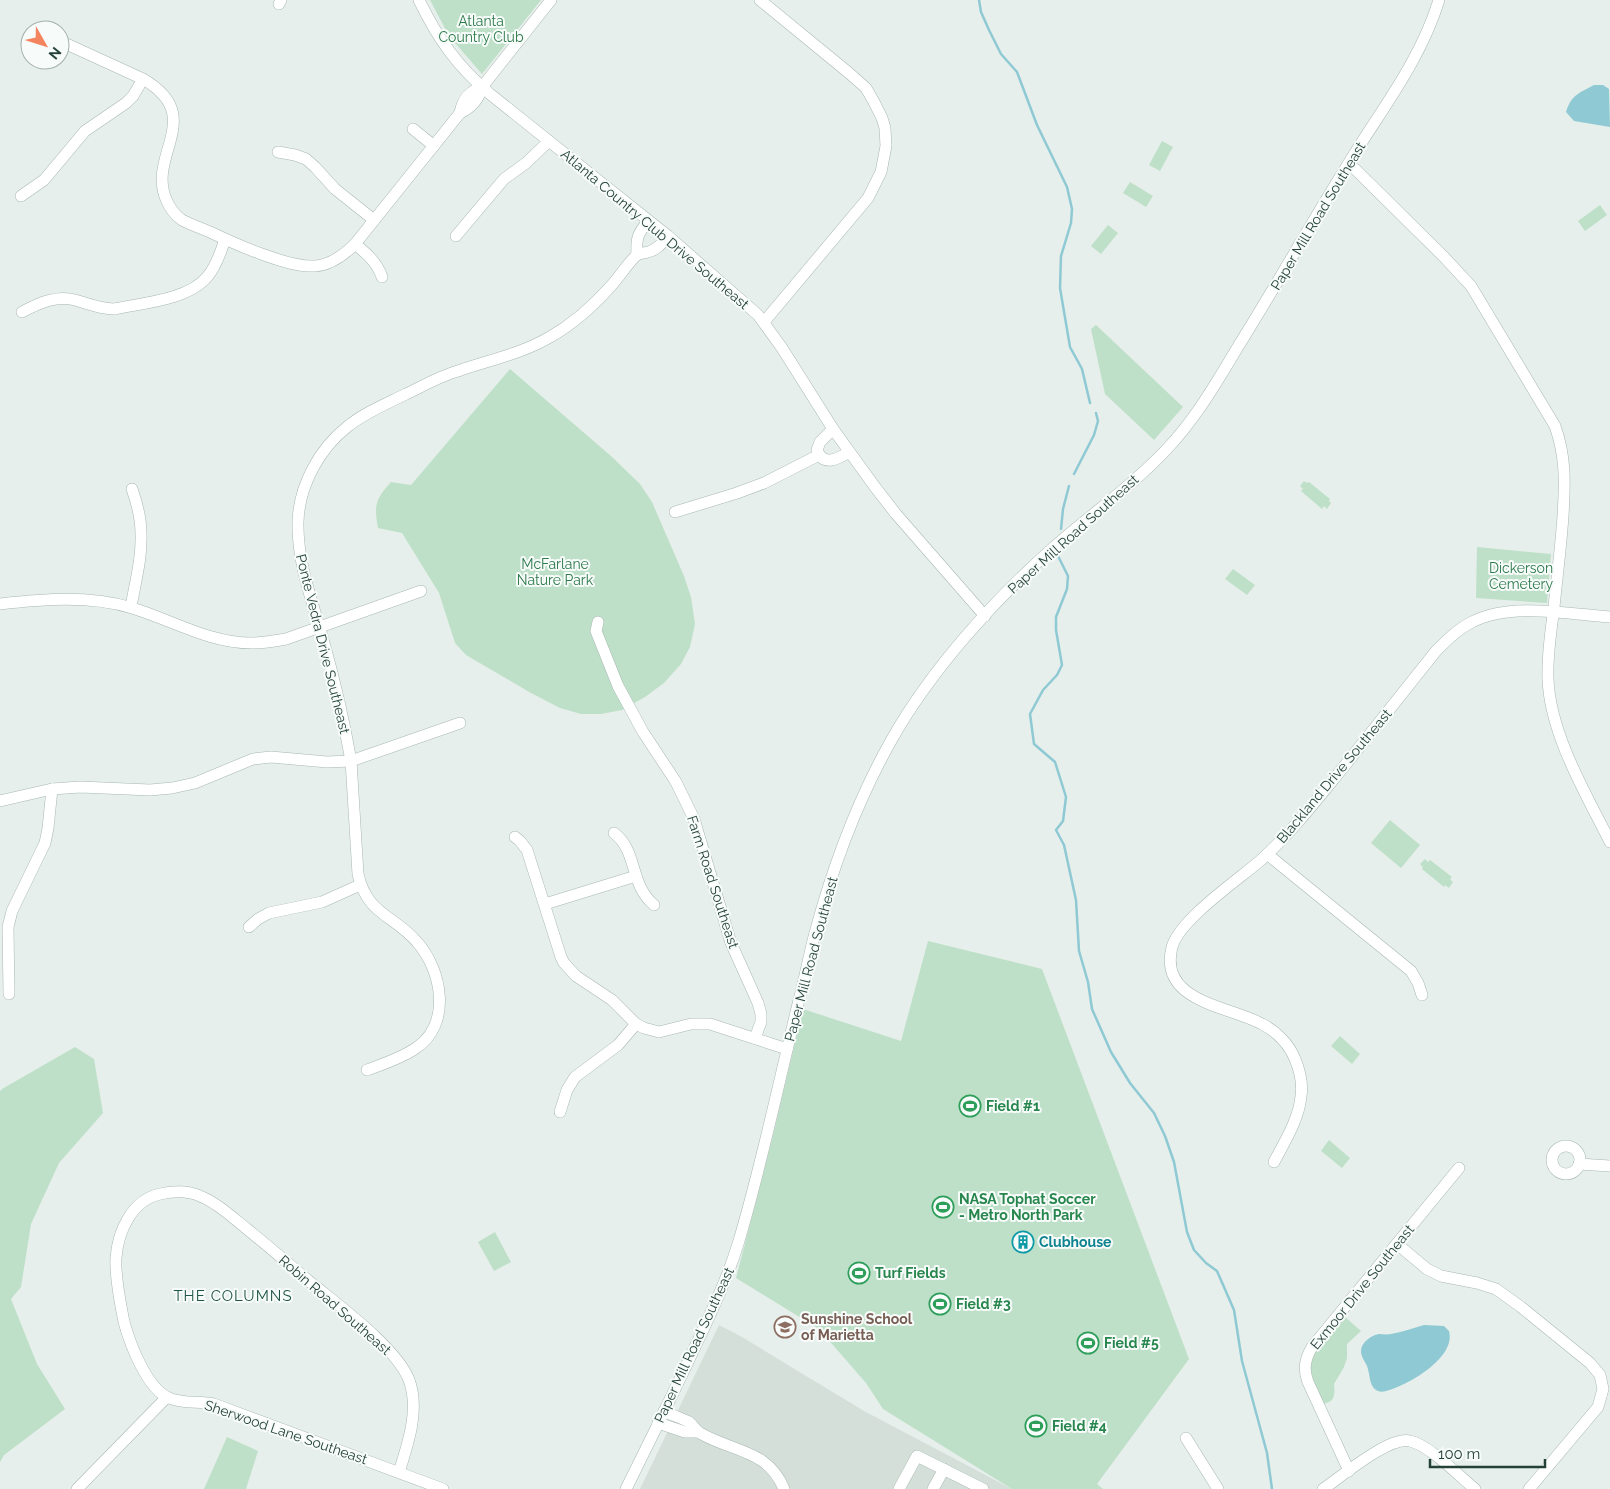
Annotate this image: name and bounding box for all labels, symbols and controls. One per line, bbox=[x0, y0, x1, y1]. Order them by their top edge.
park label: Atlanta Country Club bbox=[438, 13, 524, 45]
north arrow bbox=[20, 20, 70, 70]
text: N bbox=[46, 44, 65, 62]
street label: Paper Mill Road Southeast bbox=[1267, 139, 1369, 293]
street label: Atlanta Country Club Drive Southeast bbox=[558, 146, 752, 313]
street label: Paper Mill Road Southeast bbox=[1005, 471, 1142, 597]
street label: Ponte Vedra Drive Southeast bbox=[293, 552, 353, 736]
park label: McFarlane Nature Park bbox=[517, 556, 594, 588]
park label: Dickerson Cemetery bbox=[1489, 560, 1553, 592]
street label: Blackland Drive Southeast bbox=[1273, 706, 1395, 846]
street label: Farm Road Southeast bbox=[684, 814, 742, 951]
street label: Paper Mill Road Southeast bbox=[781, 875, 841, 1043]
sports icon: Field #1 bbox=[958, 1094, 982, 1118]
place label: Field #1 bbox=[986, 1098, 1040, 1114]
place label: NASA Tophat Soccer - Metro North Park bbox=[959, 1191, 1096, 1223]
sports icon: NASA Tophat Soccer - Metro North Park bbox=[931, 1195, 955, 1219]
street label: Exmoor Drive Southeast bbox=[1307, 1221, 1417, 1352]
building icon: Clubhouse bbox=[1011, 1230, 1035, 1254]
place label: Clubhouse bbox=[1039, 1234, 1112, 1250]
street label: Robin Road Southeast bbox=[276, 1252, 394, 1358]
sports icon: Turf Fields bbox=[847, 1261, 871, 1285]
street label: Paper Mill Road Southeast bbox=[651, 1264, 737, 1425]
place label: Turf Fields bbox=[875, 1265, 946, 1281]
district label: THE COLUMNS bbox=[173, 1287, 293, 1305]
sports icon: Field #3 bbox=[928, 1292, 952, 1316]
place label: Field #3 bbox=[956, 1296, 1011, 1312]
place label: Sunshine School of Marietta bbox=[801, 1311, 913, 1343]
school or university icon: Sunshine School of Marietta bbox=[773, 1315, 797, 1339]
sports icon: Field #5 bbox=[1076, 1331, 1100, 1355]
place label: Field #5 bbox=[1104, 1335, 1159, 1351]
street label: Sherwood Lane Southeast bbox=[203, 1397, 370, 1467]
sports icon: Field #4 bbox=[1024, 1414, 1048, 1438]
place label: Field #4 bbox=[1052, 1418, 1107, 1434]
scale bar bbox=[1430, 1436, 1545, 1468]
text: 100 m bbox=[1438, 1445, 1480, 1463]

